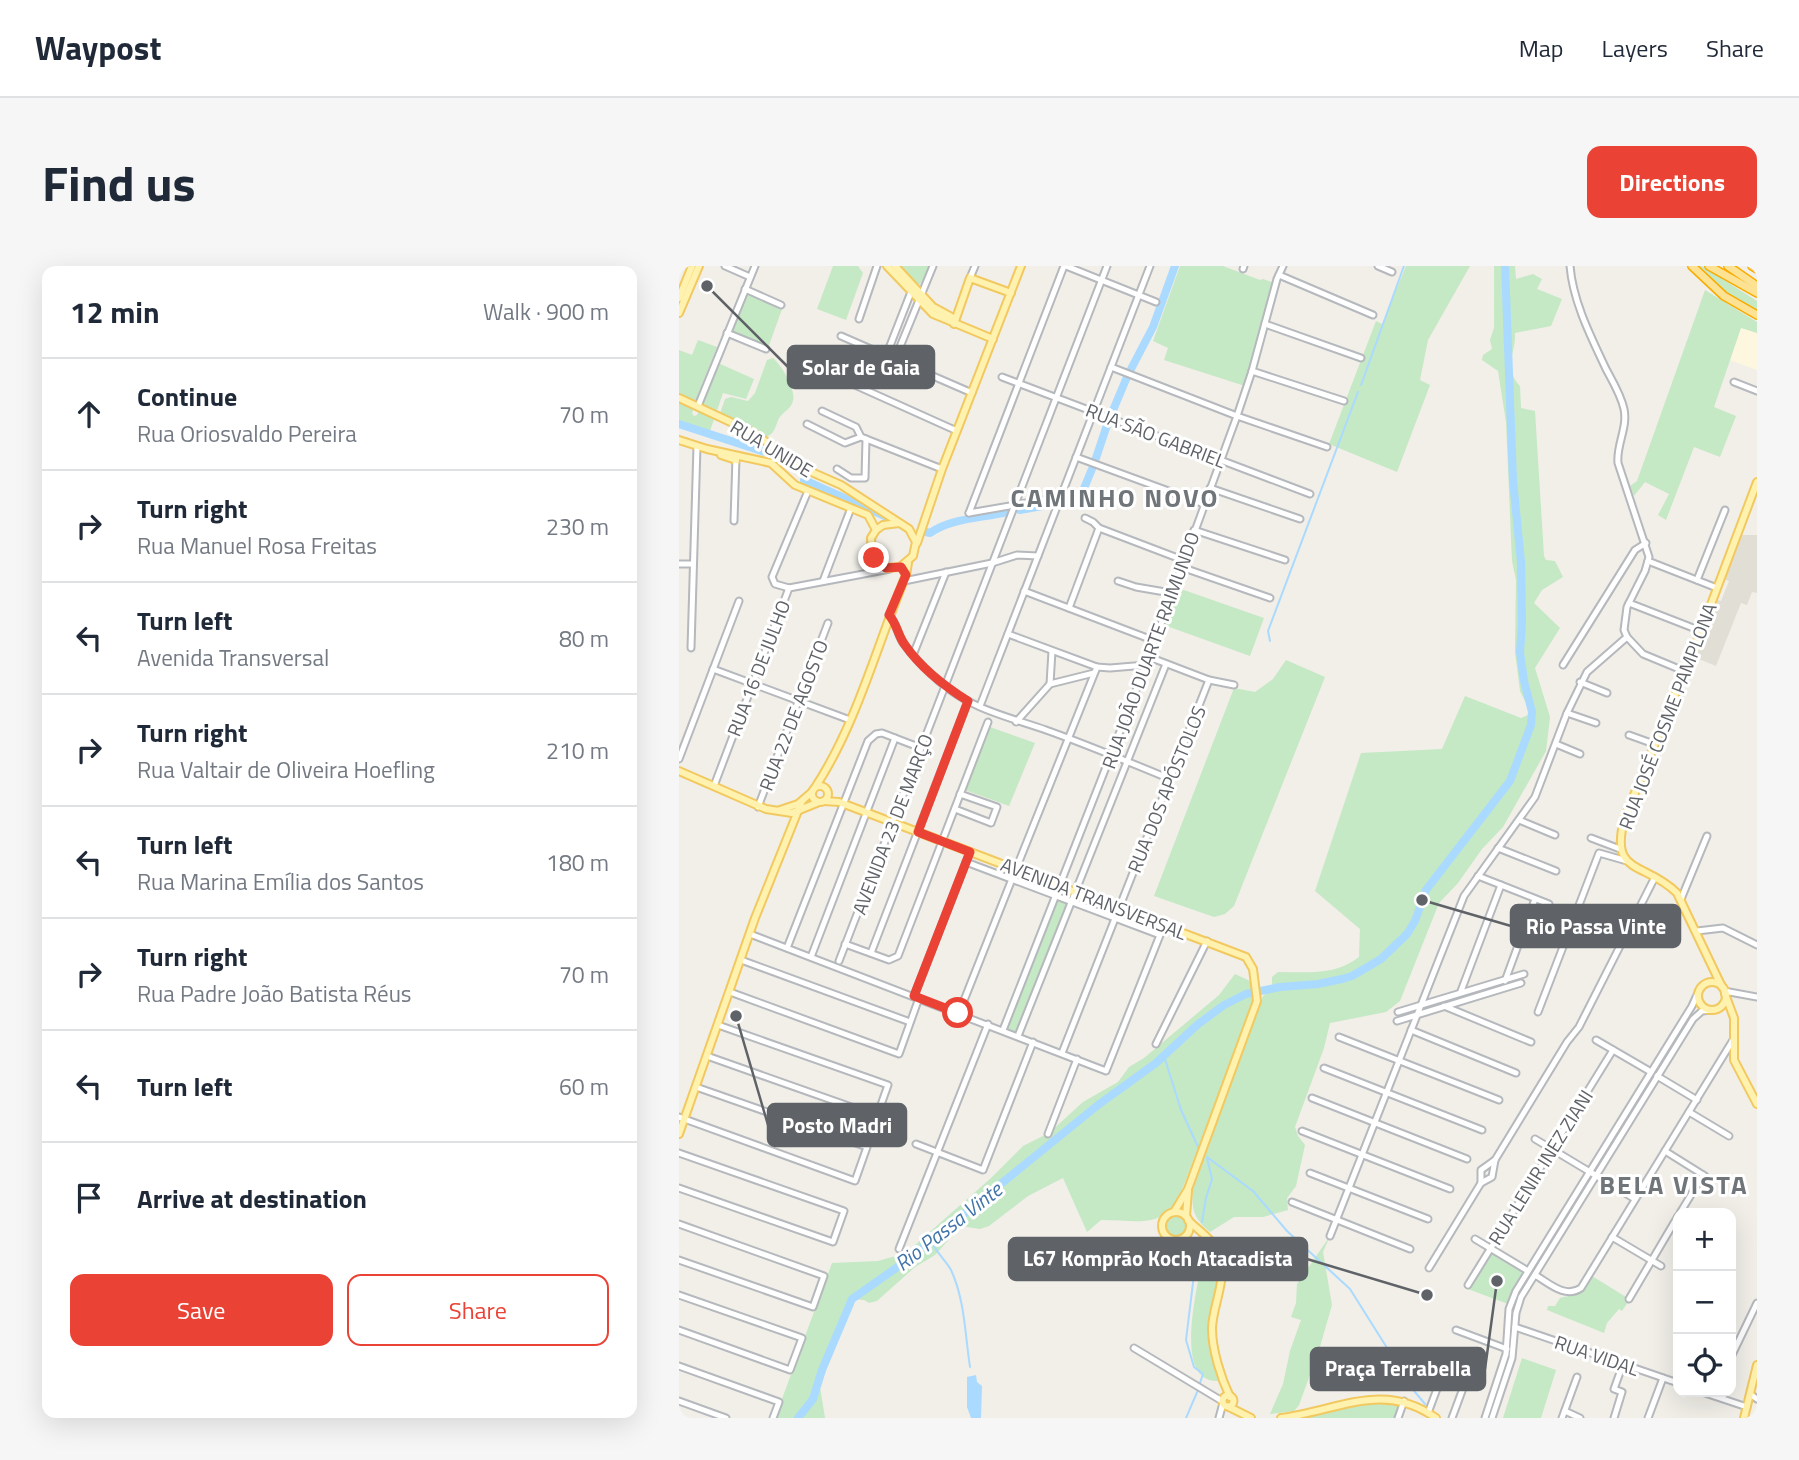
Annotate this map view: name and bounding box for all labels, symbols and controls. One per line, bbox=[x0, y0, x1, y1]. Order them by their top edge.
text: Waypost bbox=[35, 23, 161, 73]
text: Map bbox=[1519, 30, 1564, 66]
text: Layers bbox=[1602, 30, 1668, 66]
text: Share bbox=[1706, 30, 1764, 66]
text: Find us bbox=[42, 145, 196, 220]
button: Directions bbox=[1587, 146, 1757, 218]
text: 12 min bbox=[70, 289, 160, 335]
text: Walk · 900 m bbox=[483, 294, 609, 329]
callout: Solar de Gaia bbox=[788, 346, 934, 388]
text: Solar de Gaia bbox=[802, 351, 920, 383]
text: Continue bbox=[137, 377, 237, 416]
icon: ahead bbox=[70, 395, 108, 433]
street label: RUA SÃO GABRIEL bbox=[1082, 395, 1230, 475]
text: 70 m bbox=[559, 397, 609, 432]
street label: RUA UNIDE bbox=[725, 412, 819, 484]
text: Rua Oriosvaldo Pereira bbox=[137, 416, 357, 451]
district label: CAMINHO NOVO bbox=[1011, 478, 1219, 517]
text: Turn right bbox=[137, 489, 248, 528]
icon: right bbox=[70, 507, 108, 545]
text: 230 m bbox=[546, 509, 609, 544]
street label: RUA JOÃO DUARTE RAIMUNDO bbox=[1094, 527, 1206, 773]
text: Rua Manuel Rosa Freitas bbox=[137, 528, 377, 563]
route end bbox=[858, 542, 889, 573]
street label: RUA 16 DE JULHO bbox=[719, 596, 797, 740]
street label: RUA JOSÉ COSME PAMPLONA bbox=[1610, 598, 1724, 834]
text: Turn left bbox=[137, 601, 232, 640]
icon: left bbox=[70, 619, 108, 657]
text: 80 m bbox=[559, 621, 609, 656]
street label: RUA 22 DE AGOSTO bbox=[751, 635, 835, 795]
text: Avenida Transversal bbox=[137, 640, 329, 675]
street label: RUA DOS APÓSTOLOS bbox=[1119, 701, 1213, 877]
text: Turn right bbox=[137, 713, 248, 752]
street label: AVENIDA 23 DE MARÇO bbox=[844, 729, 940, 919]
icon: right bbox=[70, 731, 108, 769]
text: 210 m bbox=[546, 733, 609, 768]
text: Rua Valtair de Oliveira Hoefling bbox=[137, 752, 435, 787]
text: Turn left bbox=[137, 825, 232, 864]
icon: left bbox=[70, 843, 108, 881]
text: 180 m bbox=[546, 845, 609, 880]
street label: AVENIDA TRANSVERSAL bbox=[997, 849, 1191, 947]
text: Rua Marina Emília dos Santos bbox=[137, 864, 424, 899]
callout: Rio Passa Vinte bbox=[1511, 905, 1680, 947]
text: Rio Passa Vinte bbox=[1526, 910, 1666, 942]
text: Turn right bbox=[137, 937, 248, 976]
icon: right bbox=[70, 955, 108, 993]
text: 70 m bbox=[559, 957, 609, 992]
text: Rua Padre João Batista Réus bbox=[137, 976, 412, 1011]
route start bbox=[942, 997, 973, 1028]
icon: left bbox=[70, 1067, 108, 1105]
text: Turn left bbox=[137, 1067, 232, 1106]
text: 60 m bbox=[559, 1069, 609, 1104]
street label: RUA LENIR INEZ ZIANI bbox=[1480, 1084, 1600, 1250]
callout: Posto Madri bbox=[768, 1104, 906, 1146]
text: Posto Madri bbox=[782, 1109, 892, 1141]
district label: BELA VISTA bbox=[1599, 1165, 1749, 1204]
water label: Rio Passa Vinte bbox=[887, 1173, 1010, 1278]
icon: arrive bbox=[70, 1179, 108, 1217]
text: Arrive at destination bbox=[137, 1179, 367, 1218]
map controls bbox=[1673, 1208, 1736, 1397]
button: + bbox=[1673, 1208, 1736, 1271]
callout: L67 Komprão Koch Atacadista bbox=[1009, 1238, 1307, 1280]
text: L67 Komprão Koch Atacadista bbox=[1023, 1242, 1293, 1274]
button: − bbox=[1673, 1271, 1736, 1334]
button: Save bbox=[70, 1274, 333, 1346]
button: Share bbox=[347, 1274, 609, 1346]
street label: RUA VIDAL bbox=[1551, 1327, 1643, 1383]
button: locate bbox=[1673, 1334, 1736, 1397]
callout: Praça Terrabella bbox=[1311, 1348, 1485, 1390]
text: Praça Terrabella bbox=[1325, 1352, 1472, 1384]

